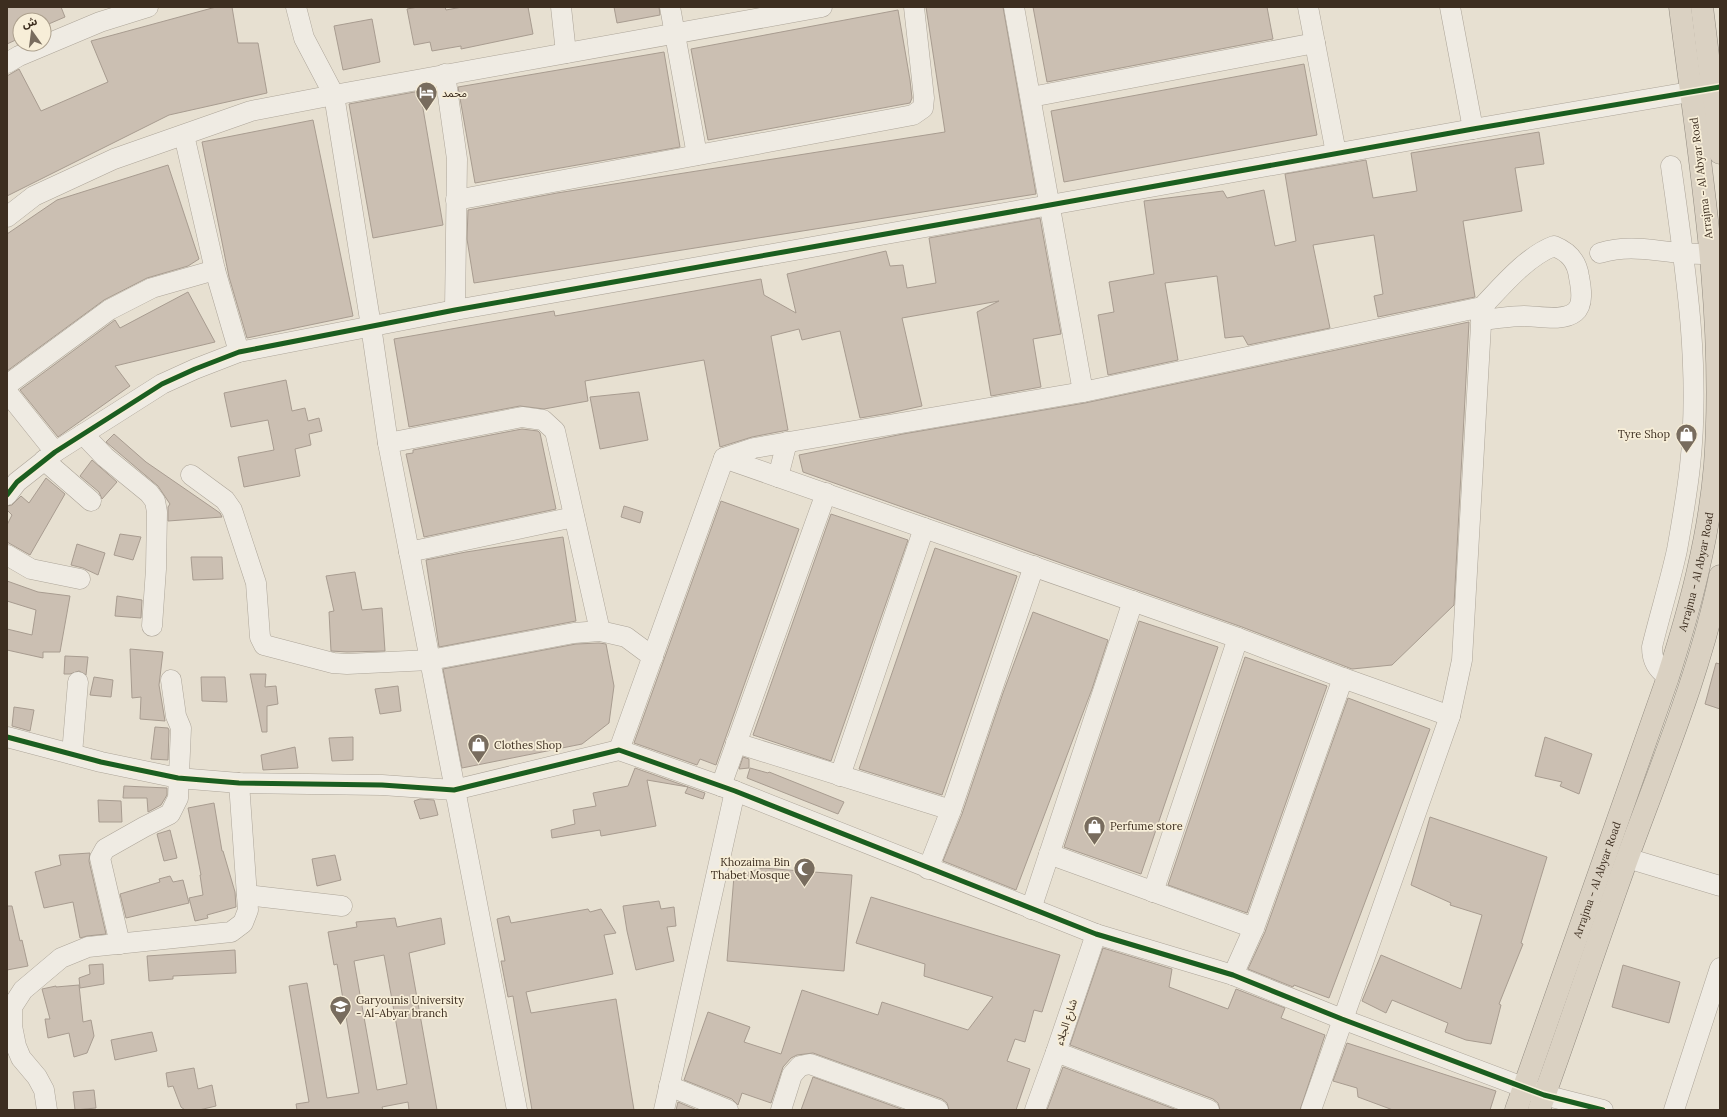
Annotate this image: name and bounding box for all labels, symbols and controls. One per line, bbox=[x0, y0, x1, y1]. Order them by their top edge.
north arrow bbox=[12, 12, 52, 52]
text: ش bbox=[21, 14, 39, 31]
hotel icon: محمد bbox=[414, 80, 440, 113]
place label: محمد bbox=[442, 86, 467, 100]
street label: Arrajma - Al Abyar Road bbox=[1687, 116, 1716, 240]
shop icon: Tyre Shop bbox=[1673, 421, 1699, 454]
place label: Tyre Shop bbox=[1618, 427, 1670, 441]
street label: Arrajma - Al Abyar Road bbox=[1675, 510, 1716, 634]
shop icon: Clothes Shop bbox=[465, 732, 491, 765]
place label: Clothes Shop bbox=[494, 738, 562, 752]
shop icon: Perfume store bbox=[1081, 813, 1107, 846]
place label: Perfume store bbox=[1110, 819, 1183, 833]
street label: Arrajma - Al Abyar Road bbox=[1570, 819, 1624, 941]
place label: Khozaima Bin Thabet Mosque bbox=[711, 855, 790, 882]
mosque icon: Khozaima Bin Thabet Mosque bbox=[792, 855, 818, 888]
school or university icon: Garyounis University - Al-Abyar branch bbox=[327, 993, 353, 1026]
place label: Garyounis University - Al-Abyar branch bbox=[356, 993, 464, 1020]
street label: شارع الجلاء bbox=[1052, 997, 1081, 1047]

